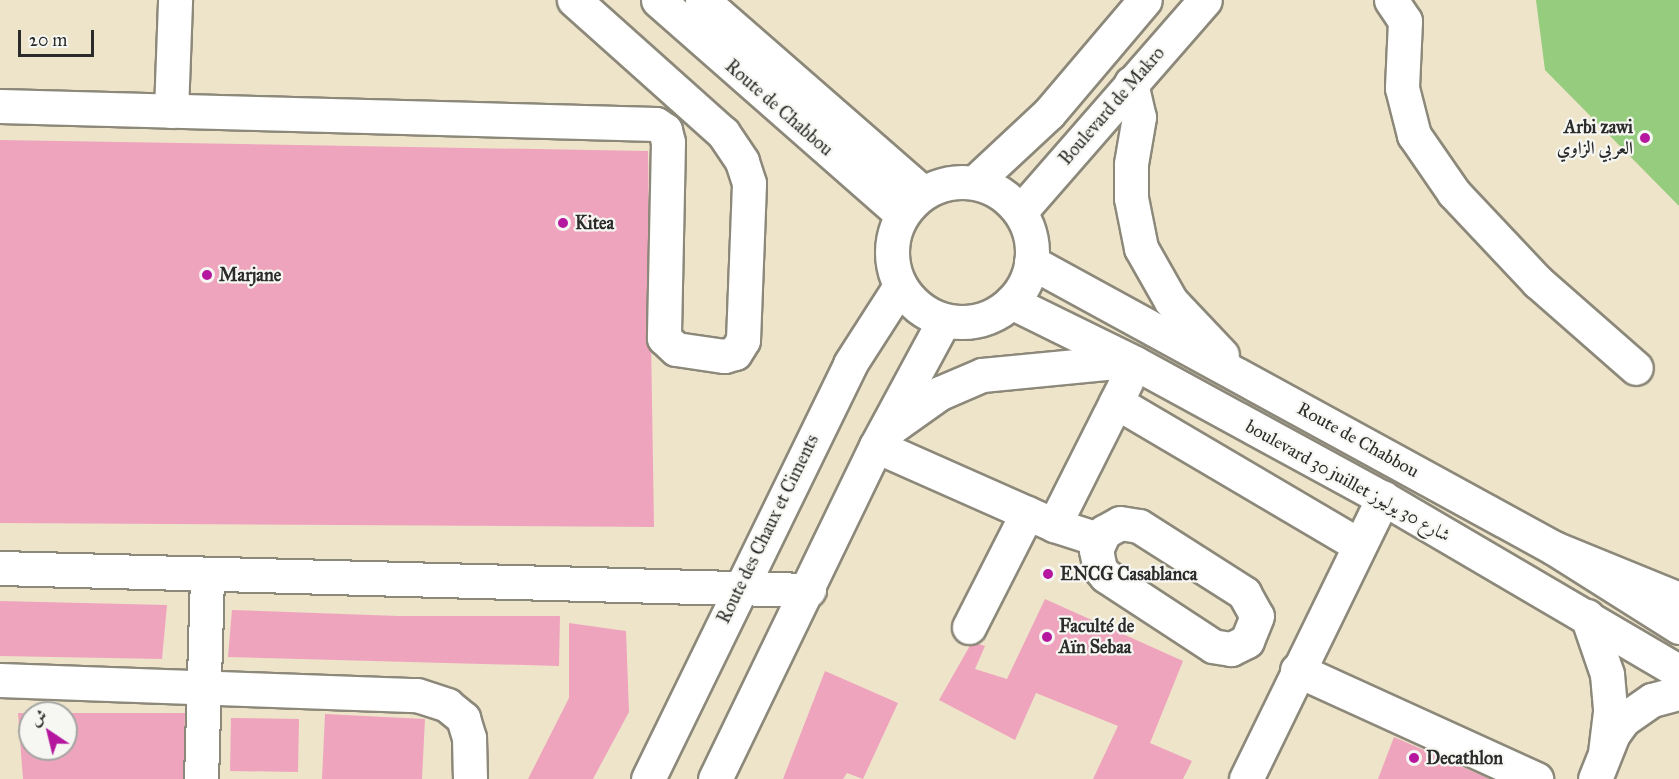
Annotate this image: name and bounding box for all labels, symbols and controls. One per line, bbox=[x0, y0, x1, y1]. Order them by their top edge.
scale bar bbox=[21, 18, 98, 56]
text: 20 m bbox=[29, 29, 67, 51]
street label: Boulevard de Makro bbox=[1055, 43, 1169, 169]
street label: Route de Chabbou bbox=[721, 55, 837, 161]
place label: Arbi zawi العربي الزاوي bbox=[1557, 117, 1633, 160]
marker: Arbi zawi العربي الزاوي bbox=[1638, 131, 1652, 145]
place label: Kitea bbox=[575, 212, 614, 234]
marker: Kitea bbox=[556, 216, 570, 230]
place label: Marjane bbox=[219, 264, 281, 286]
marker: Marjane bbox=[200, 268, 214, 282]
street label: Route de Chabbou bbox=[1293, 398, 1423, 482]
street label: boulevard 30 juillet شارع 30 يوليوز bbox=[1242, 416, 1454, 546]
street label: Route des Chaux et Ciments bbox=[713, 431, 823, 627]
place label: ENCG Casablanca bbox=[1060, 563, 1197, 585]
marker: ENCG Casablanca bbox=[1041, 567, 1055, 581]
place label: Faculté de Aïn Sebaa bbox=[1059, 616, 1134, 658]
marker: Faculté de Aïn Sebaa bbox=[1040, 630, 1054, 644]
north arrow bbox=[18, 701, 78, 761]
text: ش bbox=[27, 705, 50, 730]
place label: Decathlon bbox=[1426, 747, 1503, 769]
marker: Decathlon bbox=[1407, 751, 1421, 765]

